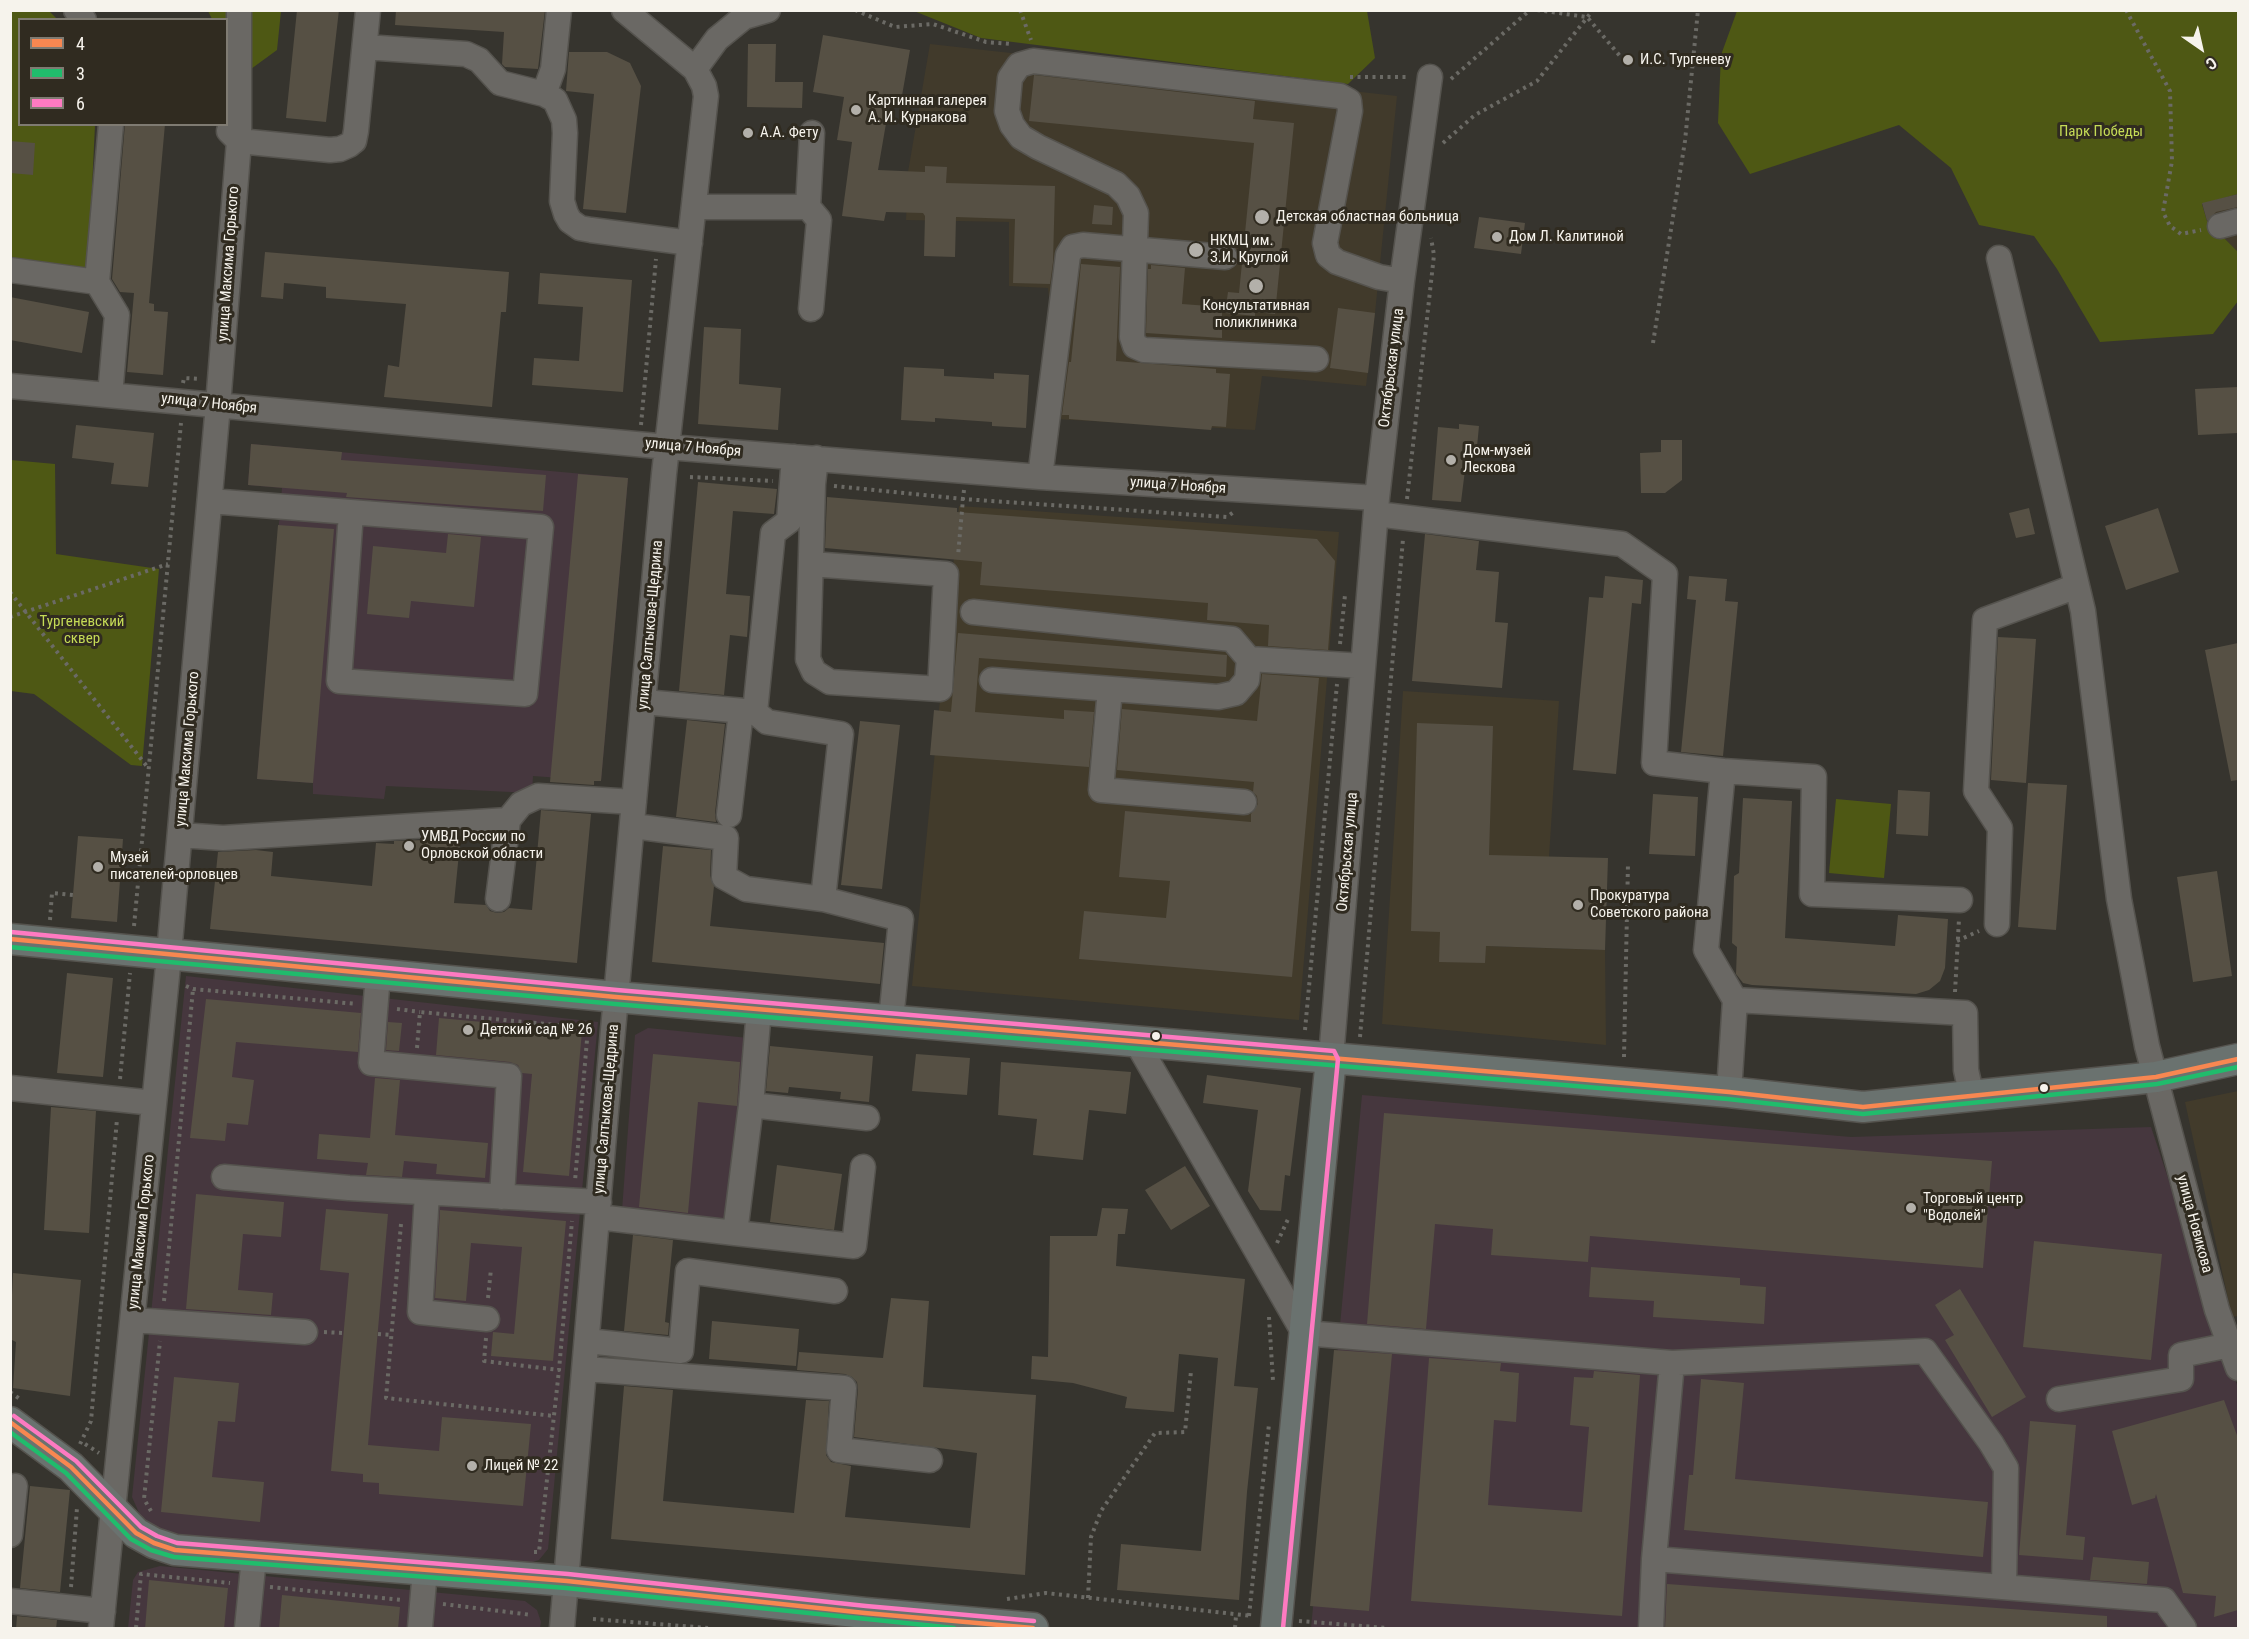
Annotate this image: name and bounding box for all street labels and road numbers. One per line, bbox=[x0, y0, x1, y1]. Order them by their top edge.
street label: улица Максима Горького bbox=[215, 186, 243, 342]
street label: Октябрьская улица bbox=[1376, 307, 1408, 429]
street label: улица 7 Ноября bbox=[160, 390, 258, 418]
street label: улица 7 Ноября bbox=[644, 435, 742, 461]
street label: улица 7 Ноября bbox=[1129, 474, 1227, 498]
street label: улица Салтыкова-Щедрина bbox=[635, 539, 667, 711]
street label: улица Максима Горького bbox=[172, 671, 204, 827]
street label: Октябрьская улица bbox=[1334, 792, 1362, 912]
street label: улица Салтыкова-Щедрина bbox=[591, 1023, 623, 1195]
street label: улица Максима Горького bbox=[125, 1154, 159, 1310]
street label: улица Новикова bbox=[2172, 1173, 2216, 1275]

